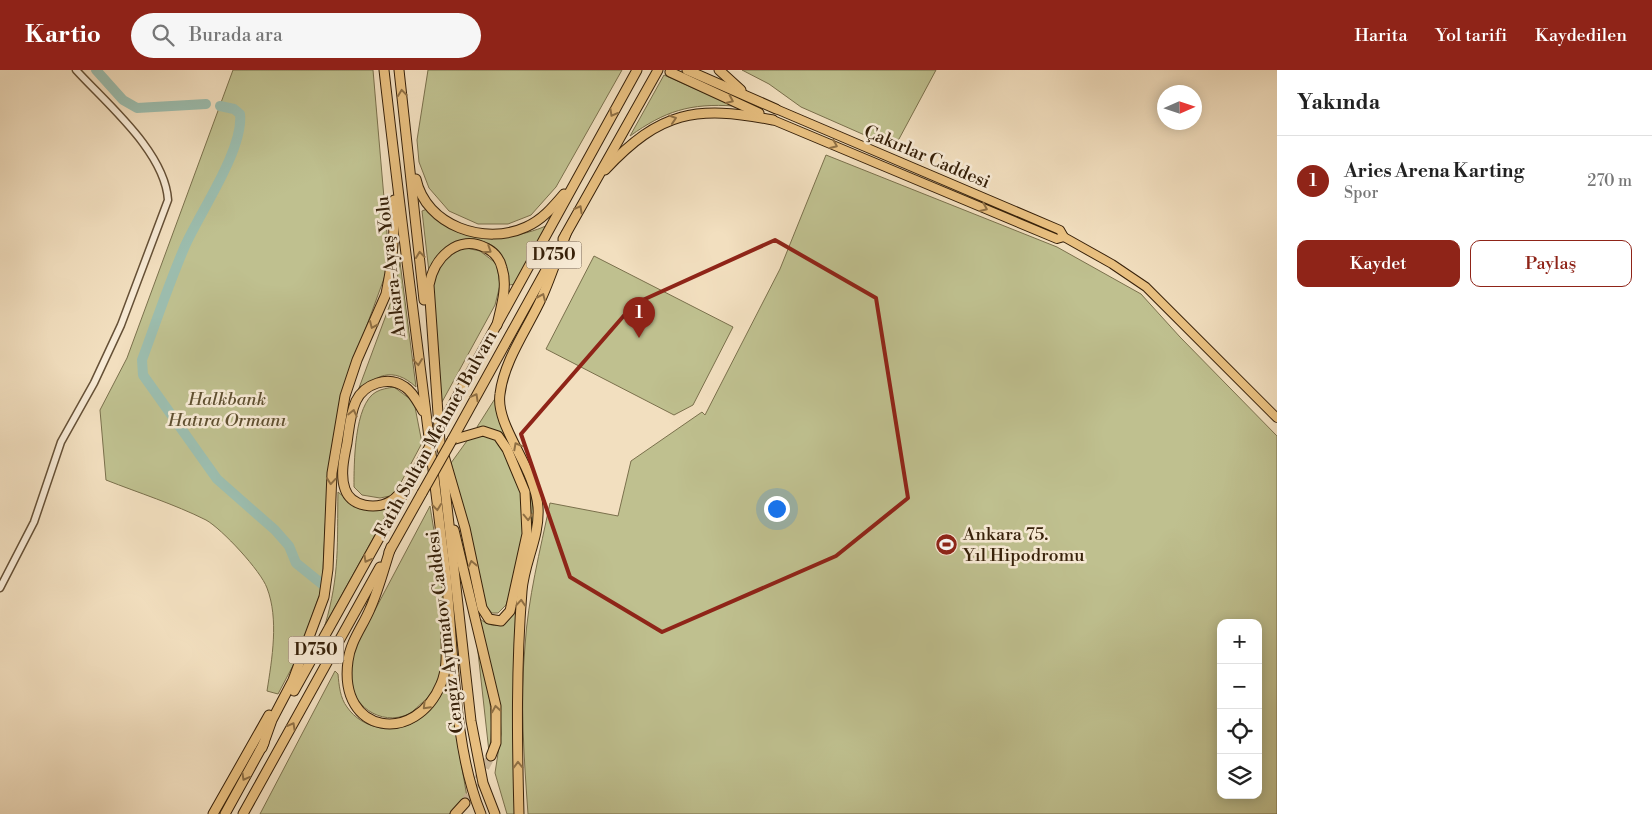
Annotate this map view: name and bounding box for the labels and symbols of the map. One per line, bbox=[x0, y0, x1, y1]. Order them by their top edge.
north arrow bbox=[1157, 85, 1202, 130]
one-way arrow bbox=[397, 89, 408, 97]
one-way arrow bbox=[725, 93, 734, 104]
one-way arrow bbox=[610, 107, 620, 116]
one-way arrow bbox=[668, 115, 677, 125]
street label: Çakırlar Caddesi bbox=[860, 120, 994, 194]
one-way arrow bbox=[830, 140, 838, 150]
street label: Ankara-Ayaş Yolu bbox=[371, 194, 411, 340]
one-way arrow bbox=[979, 202, 988, 212]
one-way arrow bbox=[573, 206, 583, 215]
road number: D750 bbox=[526, 242, 582, 268]
one-way arrow bbox=[482, 243, 491, 253]
one-way arrow bbox=[415, 251, 426, 259]
one-way arrow bbox=[535, 293, 546, 302]
pin: 1 bbox=[623, 297, 655, 338]
one-way arrow bbox=[368, 320, 379, 329]
street label: Fatih Sultan Mehmet Bulvarı bbox=[369, 326, 503, 542]
one-way arrow bbox=[413, 357, 423, 366]
park label: Halkbank Hatıra Ormanı bbox=[167, 388, 287, 432]
one-way arrow bbox=[469, 394, 479, 403]
one-way arrow bbox=[347, 408, 357, 417]
one-way arrow bbox=[513, 443, 523, 452]
one-way arrow bbox=[326, 477, 337, 485]
your location bbox=[764, 496, 790, 522]
one-way arrow bbox=[431, 504, 442, 512]
one-way arrow bbox=[522, 514, 533, 522]
place label: Ankara 75. Yıl Hipodromu bbox=[962, 523, 1085, 567]
street label: Cengiz Aytmatov Caddesi bbox=[421, 529, 469, 735]
sports icon: Ankara 75. Yıl Hipodromu bbox=[935, 532, 959, 556]
one-way arrow bbox=[363, 553, 373, 562]
one-way arrow bbox=[468, 559, 478, 568]
one-way arrow bbox=[516, 599, 527, 607]
road number: D750 bbox=[288, 636, 344, 664]
one-way arrow bbox=[423, 701, 432, 710]
one-way arrow bbox=[492, 704, 502, 713]
one-way arrow bbox=[286, 722, 296, 731]
one-way arrow bbox=[513, 761, 523, 769]
one-way arrow bbox=[242, 772, 252, 781]

